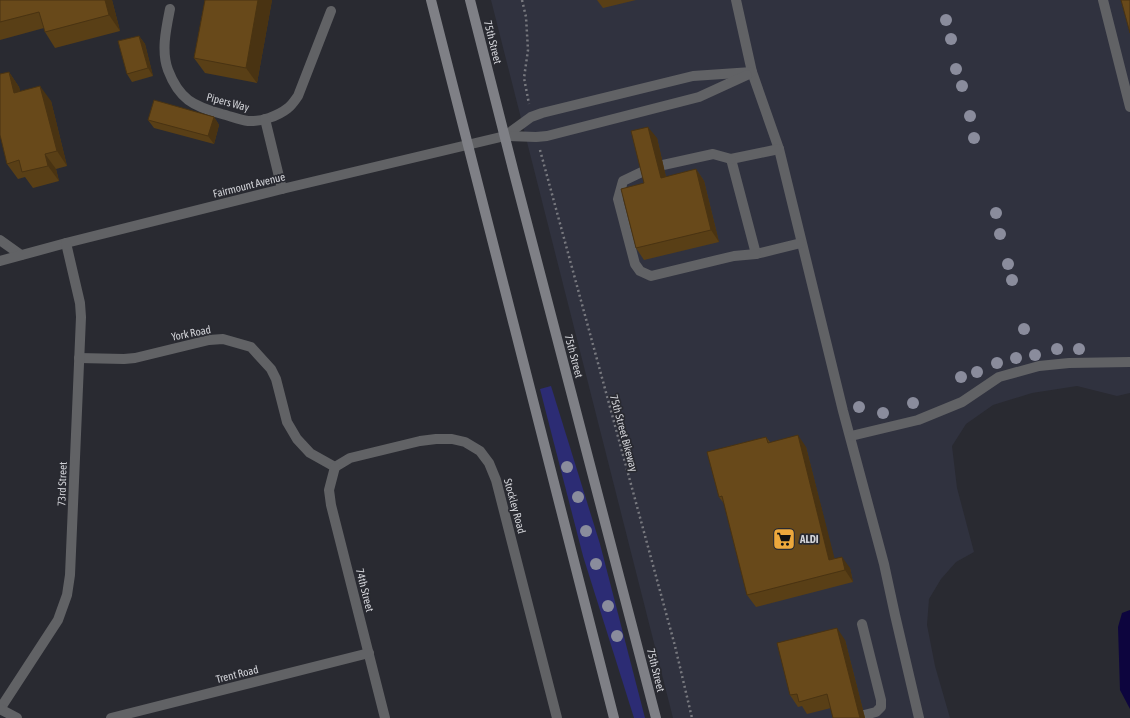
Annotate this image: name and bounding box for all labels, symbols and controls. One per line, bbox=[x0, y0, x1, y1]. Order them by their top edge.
street label: 75th Street bbox=[482, 19, 504, 65]
street label: Pipers Way bbox=[205, 91, 251, 114]
street label: Fairmount Avenue bbox=[212, 170, 286, 200]
street label: York Road bbox=[170, 323, 212, 343]
street label: 75th Street bbox=[562, 333, 586, 379]
street label: 75th Street Bikeway bbox=[608, 393, 640, 473]
street label: 73rd Street bbox=[55, 462, 69, 506]
street label: Stockley Road bbox=[502, 477, 528, 535]
supermarket icon: ALDI bbox=[771, 526, 797, 552]
place label: ALDI bbox=[799, 533, 819, 545]
street label: 74th Street bbox=[354, 567, 376, 613]
street label: 75th Street bbox=[645, 647, 667, 693]
street label: Trent Road bbox=[214, 663, 260, 685]

